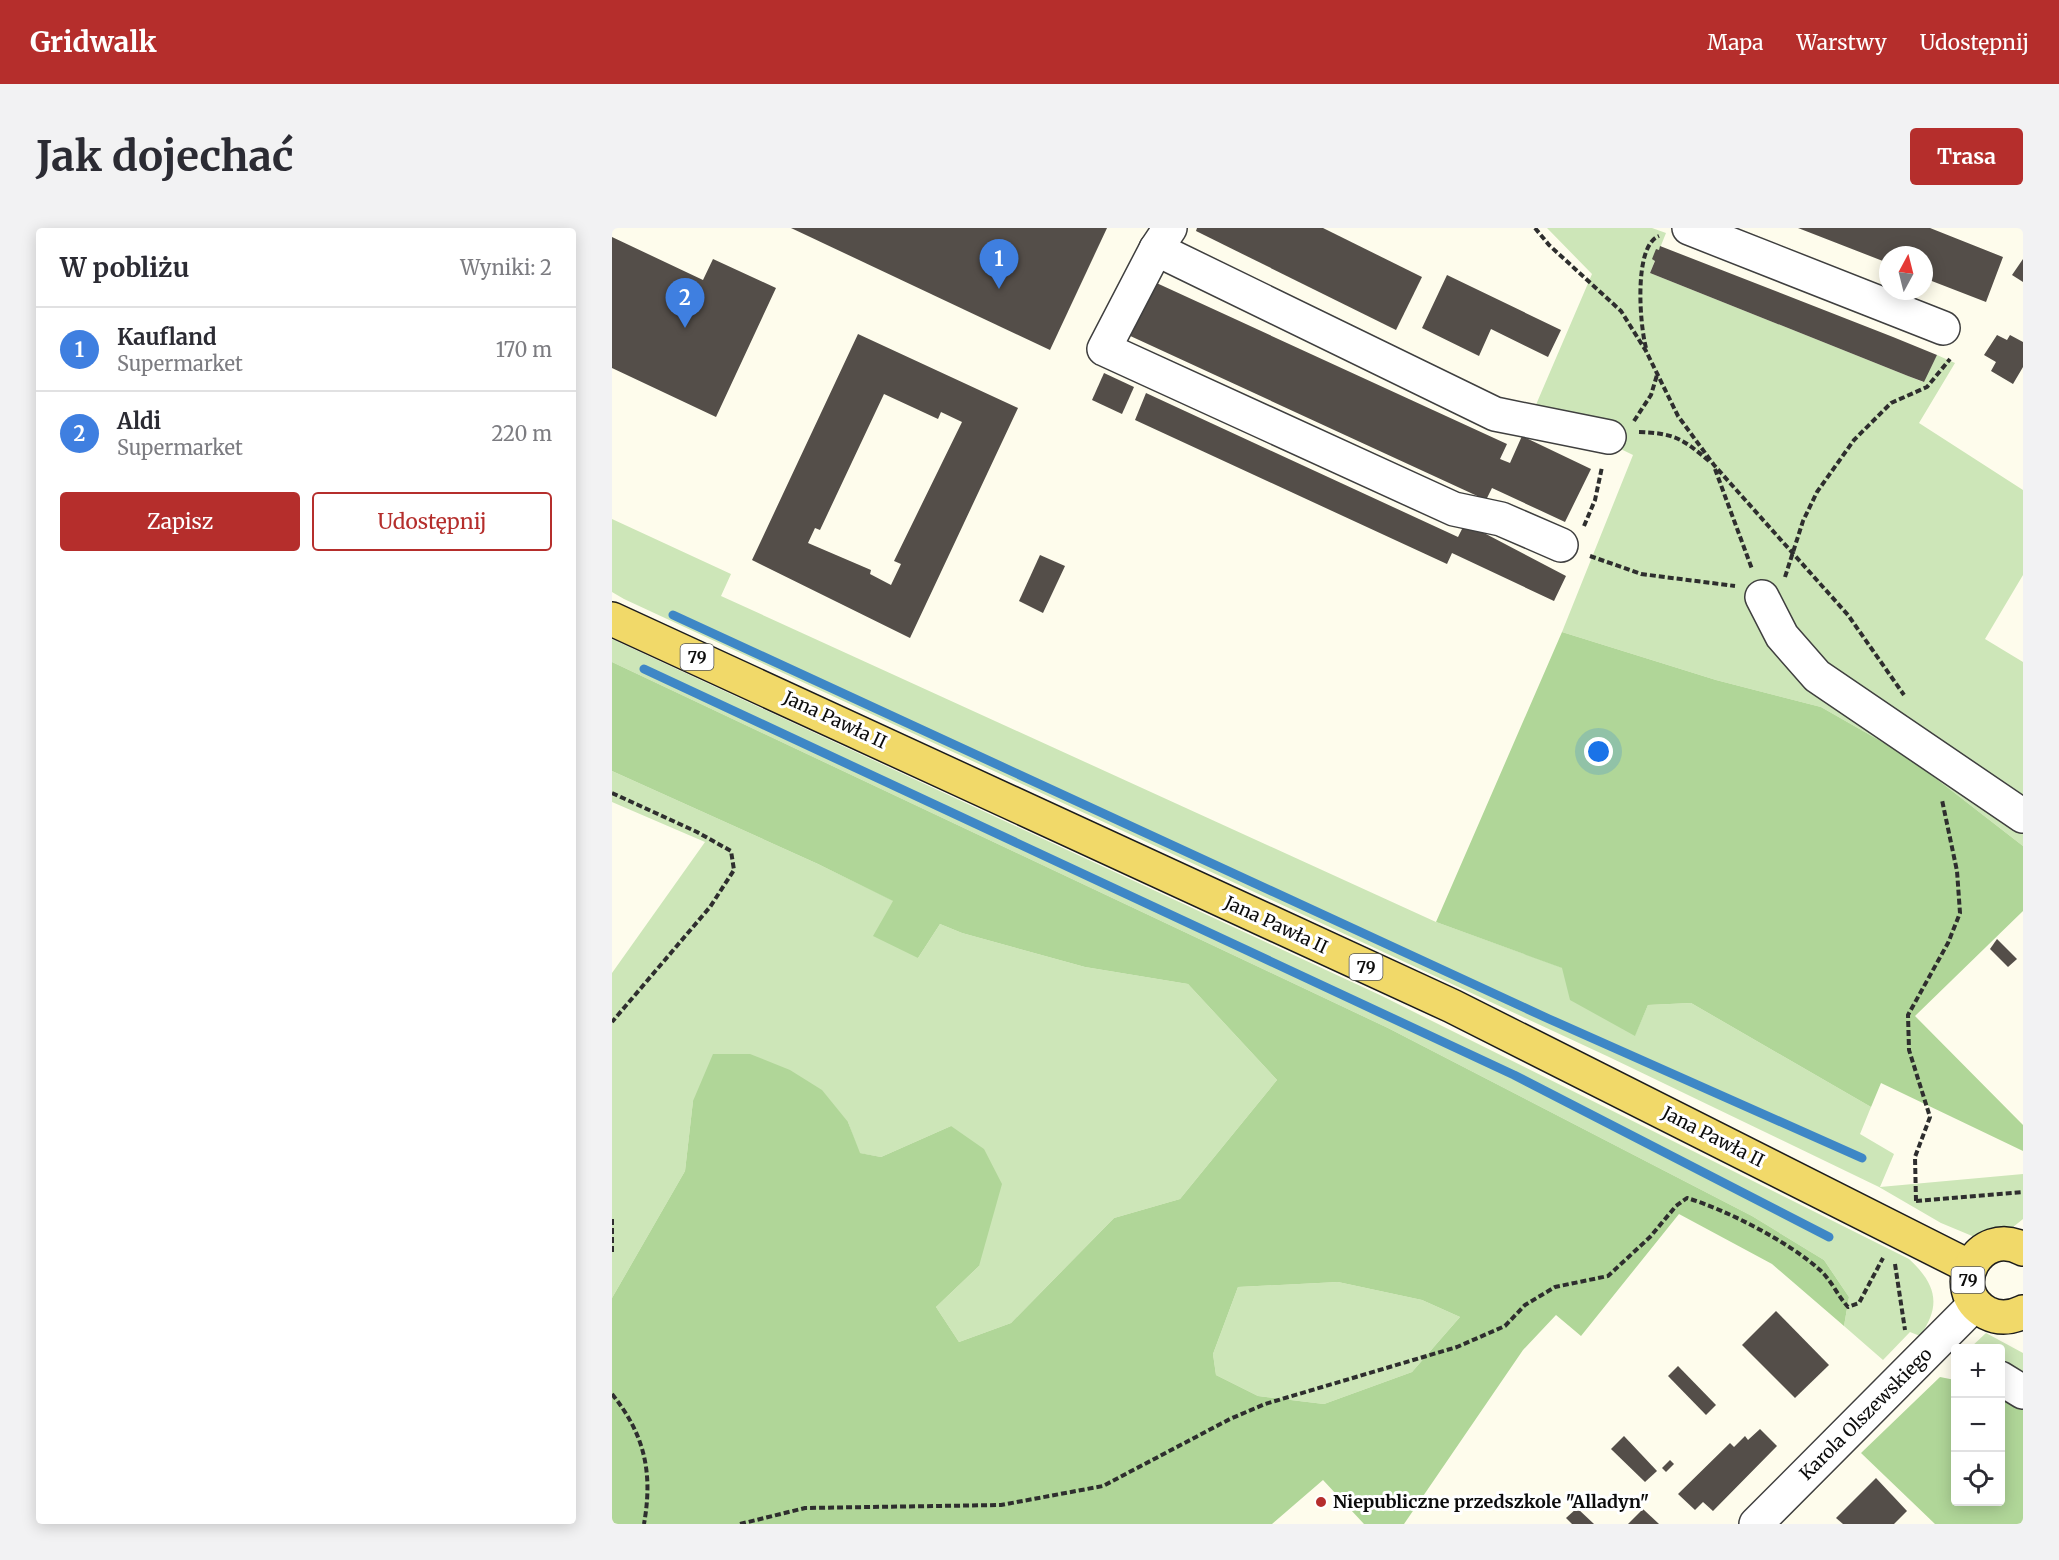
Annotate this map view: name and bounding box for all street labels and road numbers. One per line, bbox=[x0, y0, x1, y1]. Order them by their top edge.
road number: 79 bbox=[680, 644, 713, 670]
street label: Jana Pawła II bbox=[779, 685, 891, 754]
street label: Jana Pawła II bbox=[1220, 890, 1332, 959]
road number: 79 bbox=[1350, 954, 1383, 980]
street label: Jana Pawła II bbox=[1657, 1101, 1768, 1172]
road number: 79 bbox=[1952, 1267, 1984, 1293]
street label: Karola Olszewskiego bbox=[1794, 1342, 1937, 1485]

